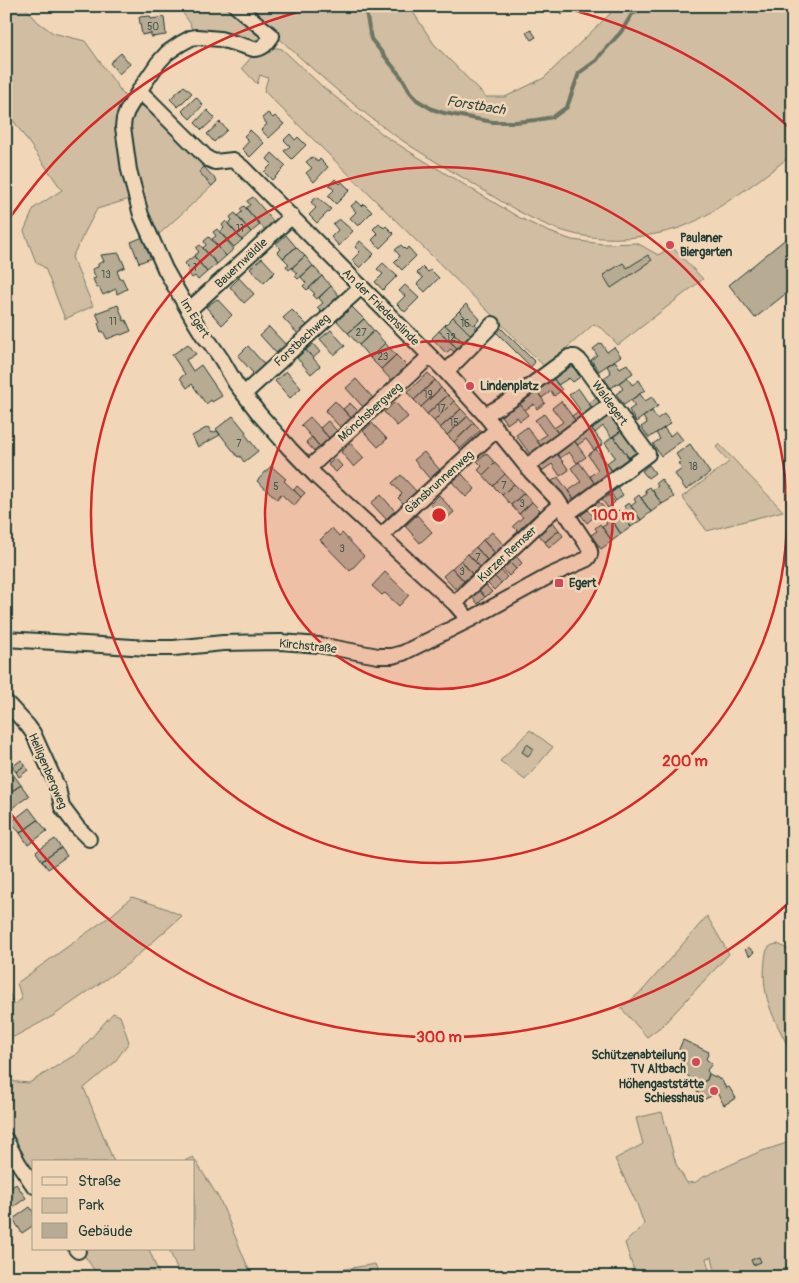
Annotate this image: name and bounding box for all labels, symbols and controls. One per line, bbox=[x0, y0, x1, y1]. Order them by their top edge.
house number: 50 bbox=[147, 21, 159, 33]
water label: Forstbach bbox=[445, 92, 508, 119]
house number: 11 bbox=[236, 223, 244, 235]
place label: Paulaner Biergarten bbox=[680, 231, 733, 260]
street label: Bauernwäldle bbox=[212, 235, 271, 292]
marker: Paulaner Biergarten bbox=[664, 239, 676, 251]
house number: 1 bbox=[193, 262, 197, 274]
street label: An der Friedenslinde bbox=[339, 266, 422, 349]
house number: 13 bbox=[101, 269, 111, 281]
street label: Im Egert bbox=[177, 296, 213, 341]
street label: Forstbachweg bbox=[271, 311, 333, 370]
house number: 11 bbox=[109, 316, 117, 328]
house number: 16 bbox=[460, 318, 470, 330]
house number: 27 bbox=[356, 327, 367, 339]
house number: 12 bbox=[446, 332, 456, 344]
house number: 23 bbox=[378, 351, 389, 363]
street label: Waldegert bbox=[588, 378, 631, 429]
place label: Lindenplatz bbox=[480, 379, 540, 394]
street label: Mönchsbergweg bbox=[335, 380, 406, 445]
marker: Lindenplatz bbox=[464, 380, 476, 392]
house number: 19 bbox=[423, 389, 433, 401]
house number: 17 bbox=[436, 403, 446, 415]
house number: 15 bbox=[449, 417, 459, 429]
house number: 7 bbox=[236, 438, 242, 450]
street label: Gänsbrunnenweg bbox=[402, 447, 477, 517]
house number: 18 bbox=[689, 461, 697, 473]
house number: 7 bbox=[501, 480, 507, 492]
house number: 5 bbox=[273, 481, 279, 493]
house number: 3 bbox=[519, 498, 525, 510]
centre of rings bbox=[430, 506, 448, 524]
text: 100 m bbox=[592, 506, 634, 525]
street label: Kurzer Remser bbox=[475, 523, 541, 586]
house number: 3 bbox=[339, 543, 345, 555]
house number: 7 bbox=[475, 552, 481, 564]
house number: 3 bbox=[459, 566, 465, 578]
place label: Egert bbox=[569, 576, 597, 591]
marker: Egert bbox=[553, 577, 565, 589]
street label: Kirchstraße bbox=[278, 636, 338, 657]
street label: Heiligenbergweg bbox=[25, 731, 70, 811]
text: 200 m bbox=[662, 752, 708, 771]
text: 300 m bbox=[416, 1028, 462, 1047]
place label: Schützenabteilung TV Altbach bbox=[591, 1048, 686, 1077]
marker: Schützenabteilung TV Altbach bbox=[690, 1056, 702, 1068]
place label: Höhengaststätte Schiesshaus bbox=[618, 1077, 705, 1106]
marker: Höhengaststätte Schiesshaus bbox=[708, 1085, 720, 1097]
legend bbox=[32, 1160, 195, 1250]
text: Straße bbox=[78, 1172, 121, 1191]
text: Park bbox=[78, 1196, 105, 1215]
text: Gebäude bbox=[78, 1222, 133, 1241]

